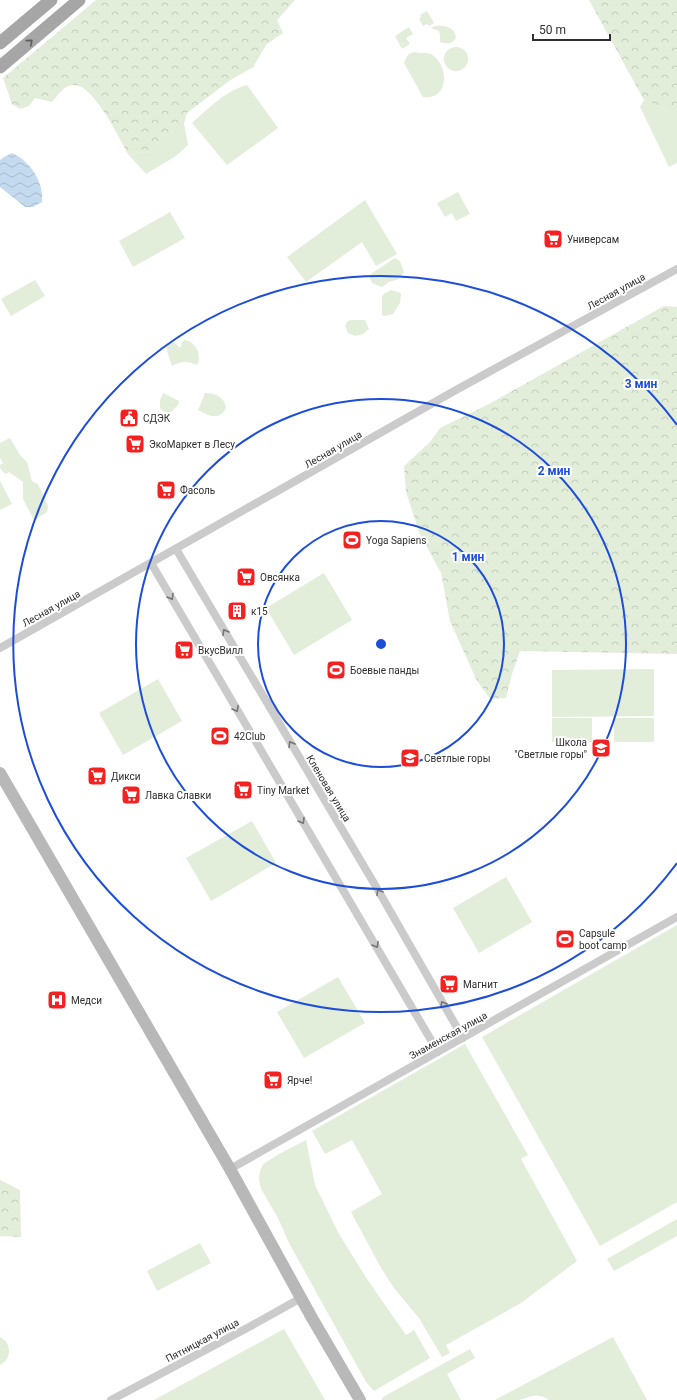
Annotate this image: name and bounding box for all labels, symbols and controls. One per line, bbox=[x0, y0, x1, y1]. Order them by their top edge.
scale bar bbox=[533, 16, 610, 42]
text: 50 m bbox=[539, 23, 566, 37]
one-way arrow bbox=[25, 39, 32, 46]
supermarket icon: Универсам bbox=[542, 228, 564, 250]
place label: Универсам bbox=[567, 234, 619, 245]
street label: Лесная улица bbox=[585, 271, 647, 312]
text: 3 мин bbox=[625, 377, 657, 391]
public building icon: СДЭК bbox=[118, 407, 140, 429]
place label: СДЭК bbox=[143, 413, 171, 424]
street label: Лесная улица bbox=[303, 429, 364, 470]
supermarket icon: ЭкоМаркет в Лесу bbox=[124, 433, 146, 455]
place label: ЭкоМаркет в Лесу bbox=[149, 439, 235, 450]
text: 2 мин bbox=[538, 464, 570, 478]
supermarket icon: Фасоль bbox=[155, 479, 177, 501]
place label: Фасоль bbox=[180, 484, 215, 496]
sports icon: Yoga Sapiens bbox=[341, 529, 363, 551]
place label: Yoga Sapiens bbox=[366, 535, 426, 546]
text: 1 мин bbox=[452, 550, 484, 564]
supermarket icon: Овсянка bbox=[235, 566, 257, 588]
place label: Овсянка bbox=[260, 572, 300, 583]
street label: Лесная улица bbox=[20, 588, 82, 629]
one-way arrow bbox=[166, 593, 174, 600]
building icon: к15 bbox=[226, 600, 248, 622]
place label: к15 bbox=[251, 606, 268, 617]
one-way arrow bbox=[222, 629, 229, 636]
centre of rings bbox=[374, 637, 388, 651]
supermarket icon: ВкусВилл bbox=[173, 639, 195, 661]
place label: ВкусВилл bbox=[198, 645, 243, 656]
sports icon: Боевые панды bbox=[325, 659, 347, 681]
place label: Боевые панды bbox=[350, 665, 419, 676]
one-way arrow bbox=[232, 705, 239, 712]
sports icon: 42Club bbox=[209, 725, 231, 747]
place label: 42Club bbox=[234, 731, 266, 742]
place label: Школа "Светлые горы" bbox=[514, 737, 587, 760]
school or university icon: Школа "Светлые горы" bbox=[590, 737, 612, 759]
one-way arrow bbox=[288, 741, 295, 748]
school or university icon: Светлые горы bbox=[399, 747, 421, 769]
street label: Кленовая улица bbox=[304, 753, 353, 823]
place label: Светлые горы bbox=[424, 753, 490, 764]
supermarket icon: Дикси bbox=[86, 765, 108, 787]
place label: Дикси bbox=[111, 771, 141, 782]
supermarket icon: Tiny Market bbox=[232, 779, 254, 801]
supermarket icon: Лавка Славки bbox=[120, 784, 142, 806]
place label: Tiny Market bbox=[257, 785, 309, 796]
place label: Лавка Славки bbox=[145, 790, 211, 801]
one-way arrow bbox=[298, 817, 305, 824]
one-way arrow bbox=[376, 889, 383, 896]
sports icon: Capsule boot camp bbox=[554, 928, 576, 950]
place label: Capsule boot camp bbox=[579, 928, 627, 951]
one-way arrow bbox=[371, 941, 378, 948]
supermarket icon: Магнит bbox=[438, 973, 460, 995]
place label: Магнит bbox=[463, 979, 498, 990]
hospital icon: Медси bbox=[46, 989, 68, 1011]
place label: Медси bbox=[71, 995, 102, 1006]
one-way arrow bbox=[441, 1001, 448, 1008]
street label: Знаменская улица bbox=[407, 1010, 489, 1061]
supermarket icon: Ярче! bbox=[262, 1069, 284, 1091]
place label: Ярче! bbox=[287, 1075, 312, 1086]
street label: Пятницкая улица bbox=[164, 1317, 241, 1364]

